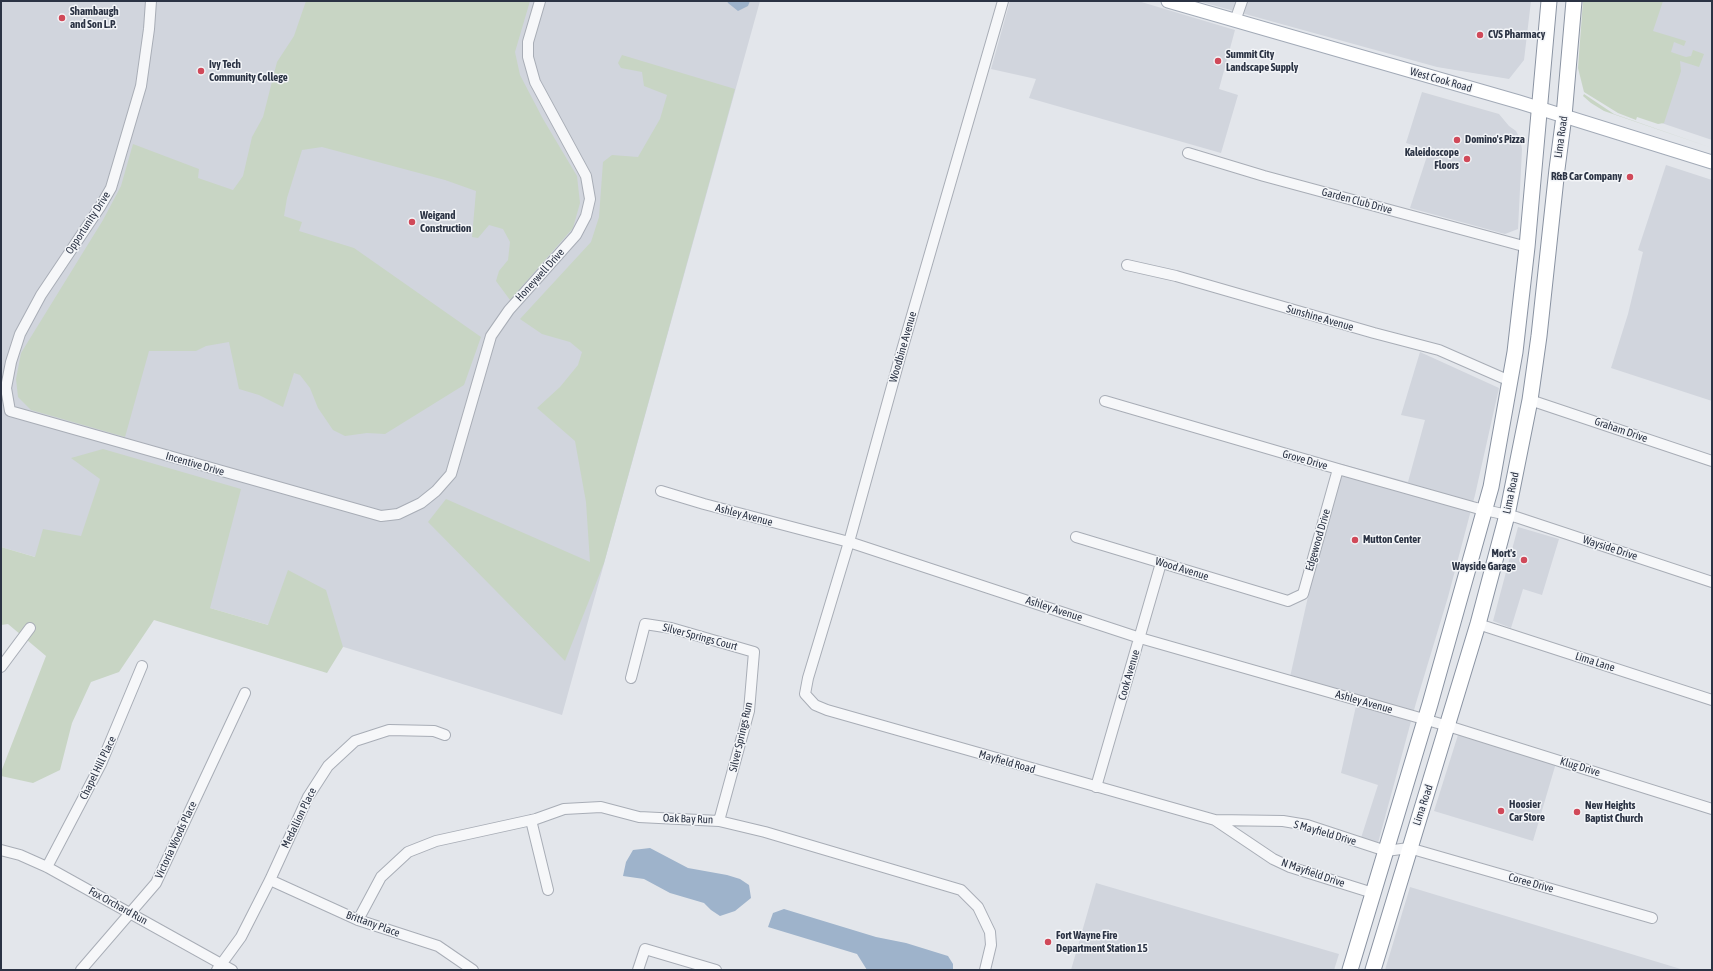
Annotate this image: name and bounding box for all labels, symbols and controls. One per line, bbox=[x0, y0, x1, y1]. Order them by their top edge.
place label: Shambaugh and Son L.P. bbox=[70, 5, 119, 31]
marker: Shambaugh and Son L.P. bbox=[57, 13, 67, 23]
place label: CVS Pharmacy bbox=[1488, 28, 1545, 42]
marker: CVS Pharmacy bbox=[1475, 30, 1485, 40]
place label: Summit City Landscape Supply bbox=[1226, 48, 1298, 74]
marker: Summit City Landscape Supply bbox=[1213, 56, 1223, 66]
place label: Ivy Tech Community College bbox=[209, 58, 288, 84]
street label: West Cook Road bbox=[1409, 65, 1473, 95]
marker: Ivy Tech Community College bbox=[196, 66, 206, 76]
street label: Lima Road bbox=[1552, 115, 1570, 159]
place label: Domino's Pizza bbox=[1465, 133, 1525, 147]
marker: Domino's Pizza bbox=[1452, 135, 1462, 145]
place label: Kaleidoscope Floors bbox=[1405, 146, 1459, 172]
marker: Kaleidoscope Floors bbox=[1462, 154, 1472, 164]
place label: R&B Car Company bbox=[1551, 170, 1622, 184]
marker: R&B Car Company bbox=[1625, 172, 1635, 182]
street label: Garden Club Drive bbox=[1320, 185, 1394, 217]
street label: Opportunity Drive bbox=[63, 189, 113, 257]
place label: Weigand Construction bbox=[420, 209, 471, 235]
marker: Weigand Construction bbox=[407, 217, 417, 227]
street label: Honeywell Drive bbox=[513, 246, 567, 304]
street label: Sunshine Avenue bbox=[1285, 302, 1355, 334]
street label: Woodbine Avenue bbox=[887, 310, 919, 384]
street label: Graham Drive bbox=[1593, 415, 1649, 445]
street label: Grove Drive bbox=[1281, 447, 1329, 473]
street label: Incentive Drive bbox=[164, 449, 226, 479]
street label: Lima Road bbox=[1500, 471, 1522, 515]
street label: Ashley Avenue bbox=[714, 501, 774, 529]
street label: Edgewood Drive bbox=[1303, 507, 1333, 573]
place label: Mutton Center bbox=[1363, 533, 1420, 547]
street label: Wayside Drive bbox=[1581, 533, 1639, 563]
marker: Mutton Center bbox=[1350, 535, 1360, 545]
place label: Mort's Wayside Garage bbox=[1452, 547, 1516, 573]
street label: Wood Avenue bbox=[1154, 555, 1210, 583]
marker: Mort's Wayside Garage bbox=[1519, 555, 1529, 565]
street label: Ashley Avenue bbox=[1024, 594, 1084, 624]
street label: Silver Springs Court bbox=[661, 621, 739, 653]
street label: Cook Avenue bbox=[1115, 648, 1143, 702]
street label: Lima Lane bbox=[1573, 649, 1617, 675]
street label: Ashley Avenue bbox=[1334, 688, 1394, 716]
street label: Silver Springs Run bbox=[727, 701, 755, 773]
street label: Chapel Hill Place bbox=[77, 734, 119, 802]
street label: Mayfield Road bbox=[977, 748, 1037, 776]
street label: Klug Drive bbox=[1558, 755, 1602, 779]
street label: Lima Road bbox=[1410, 783, 1436, 827]
street label: Medallion Place bbox=[279, 786, 319, 850]
place label: Hoosier Car Store bbox=[1509, 798, 1545, 824]
street label: Victoria Woods Place bbox=[152, 799, 200, 881]
place label: New Heights Baptist Church bbox=[1585, 799, 1643, 825]
marker: Hoosier Car Store bbox=[1496, 806, 1506, 816]
marker: New Heights Baptist Church bbox=[1572, 807, 1582, 817]
street label: Oak Bay Run bbox=[663, 812, 713, 826]
street label: S Mayfield Drive bbox=[1292, 818, 1358, 848]
street label: N Mayfield Drive bbox=[1279, 856, 1347, 890]
street label: Coree Drive bbox=[1507, 870, 1555, 896]
street label: Fox Orchard Run bbox=[86, 884, 150, 928]
street label: Brittany Place bbox=[344, 908, 402, 940]
place label: Fort Wayne Fire Department Station 15 bbox=[1056, 929, 1148, 955]
marker: Fort Wayne Fire Department Station 15 bbox=[1043, 937, 1053, 947]

